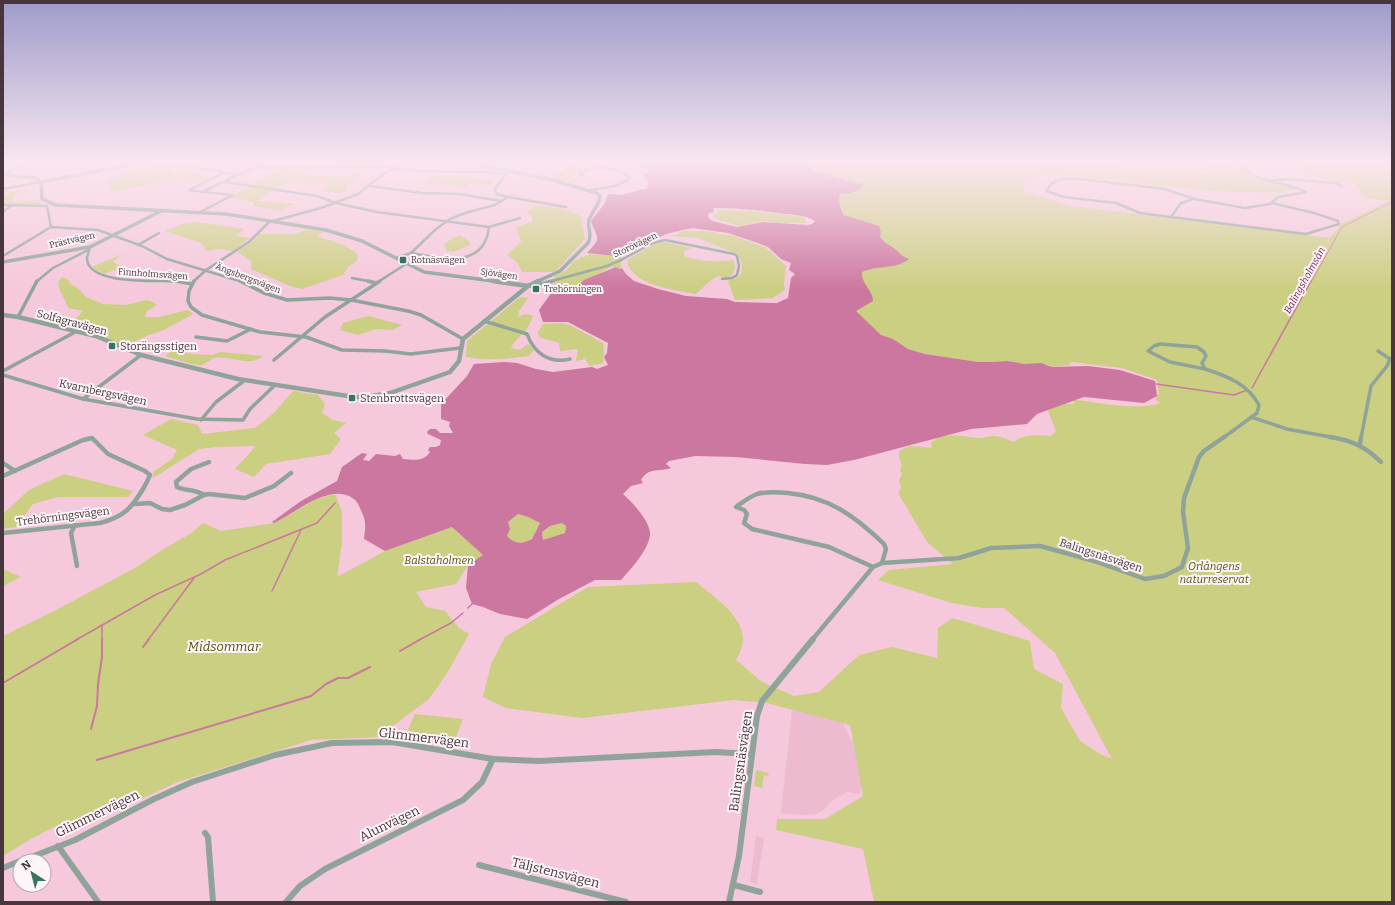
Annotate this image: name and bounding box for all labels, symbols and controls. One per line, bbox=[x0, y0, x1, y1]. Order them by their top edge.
street label: Prästvägen bbox=[48, 230, 96, 250]
street label: Storövägen bbox=[611, 230, 659, 260]
water label: Balingsholmsån bbox=[1282, 245, 1328, 316]
marker: Rotnäsvägen bbox=[398, 255, 408, 265]
place label: Rotnäsvägen bbox=[411, 255, 465, 265]
street label: Ängsbergsvägen bbox=[214, 261, 282, 295]
street label: Sjövägen bbox=[480, 266, 519, 282]
street label: Finnholmsvägen bbox=[118, 267, 189, 281]
marker: Trehörningen bbox=[531, 284, 541, 294]
place label: Trehörningen bbox=[544, 284, 602, 294]
street label: Solfagravägen bbox=[35, 307, 109, 338]
place label: Storängsstigen bbox=[120, 340, 197, 353]
marker: Storängsstigen bbox=[107, 341, 117, 351]
street label: Kvarnbergsvägen bbox=[58, 377, 148, 408]
place label: Stenbrottsvägen bbox=[360, 392, 444, 405]
marker: Stenbrottsvägen bbox=[347, 393, 357, 403]
street label: Trehörningsvägen bbox=[16, 504, 110, 529]
street label: Balingsnäsvägen bbox=[1058, 536, 1144, 575]
park label: Balstaholmen bbox=[404, 554, 474, 567]
park label: Orlångens naturreservat bbox=[1179, 560, 1249, 586]
park label: Midsommar bbox=[188, 639, 261, 654]
street label: Balingsnäsvägen bbox=[726, 709, 755, 813]
street label: Glimmervägen bbox=[378, 725, 471, 751]
street label: Glimmervägen bbox=[53, 786, 142, 840]
street label: Alunvägen bbox=[357, 802, 422, 844]
north arrow bbox=[12, 853, 52, 893]
street label: Täljstensvägen bbox=[511, 854, 602, 891]
text: N bbox=[19, 857, 34, 873]

